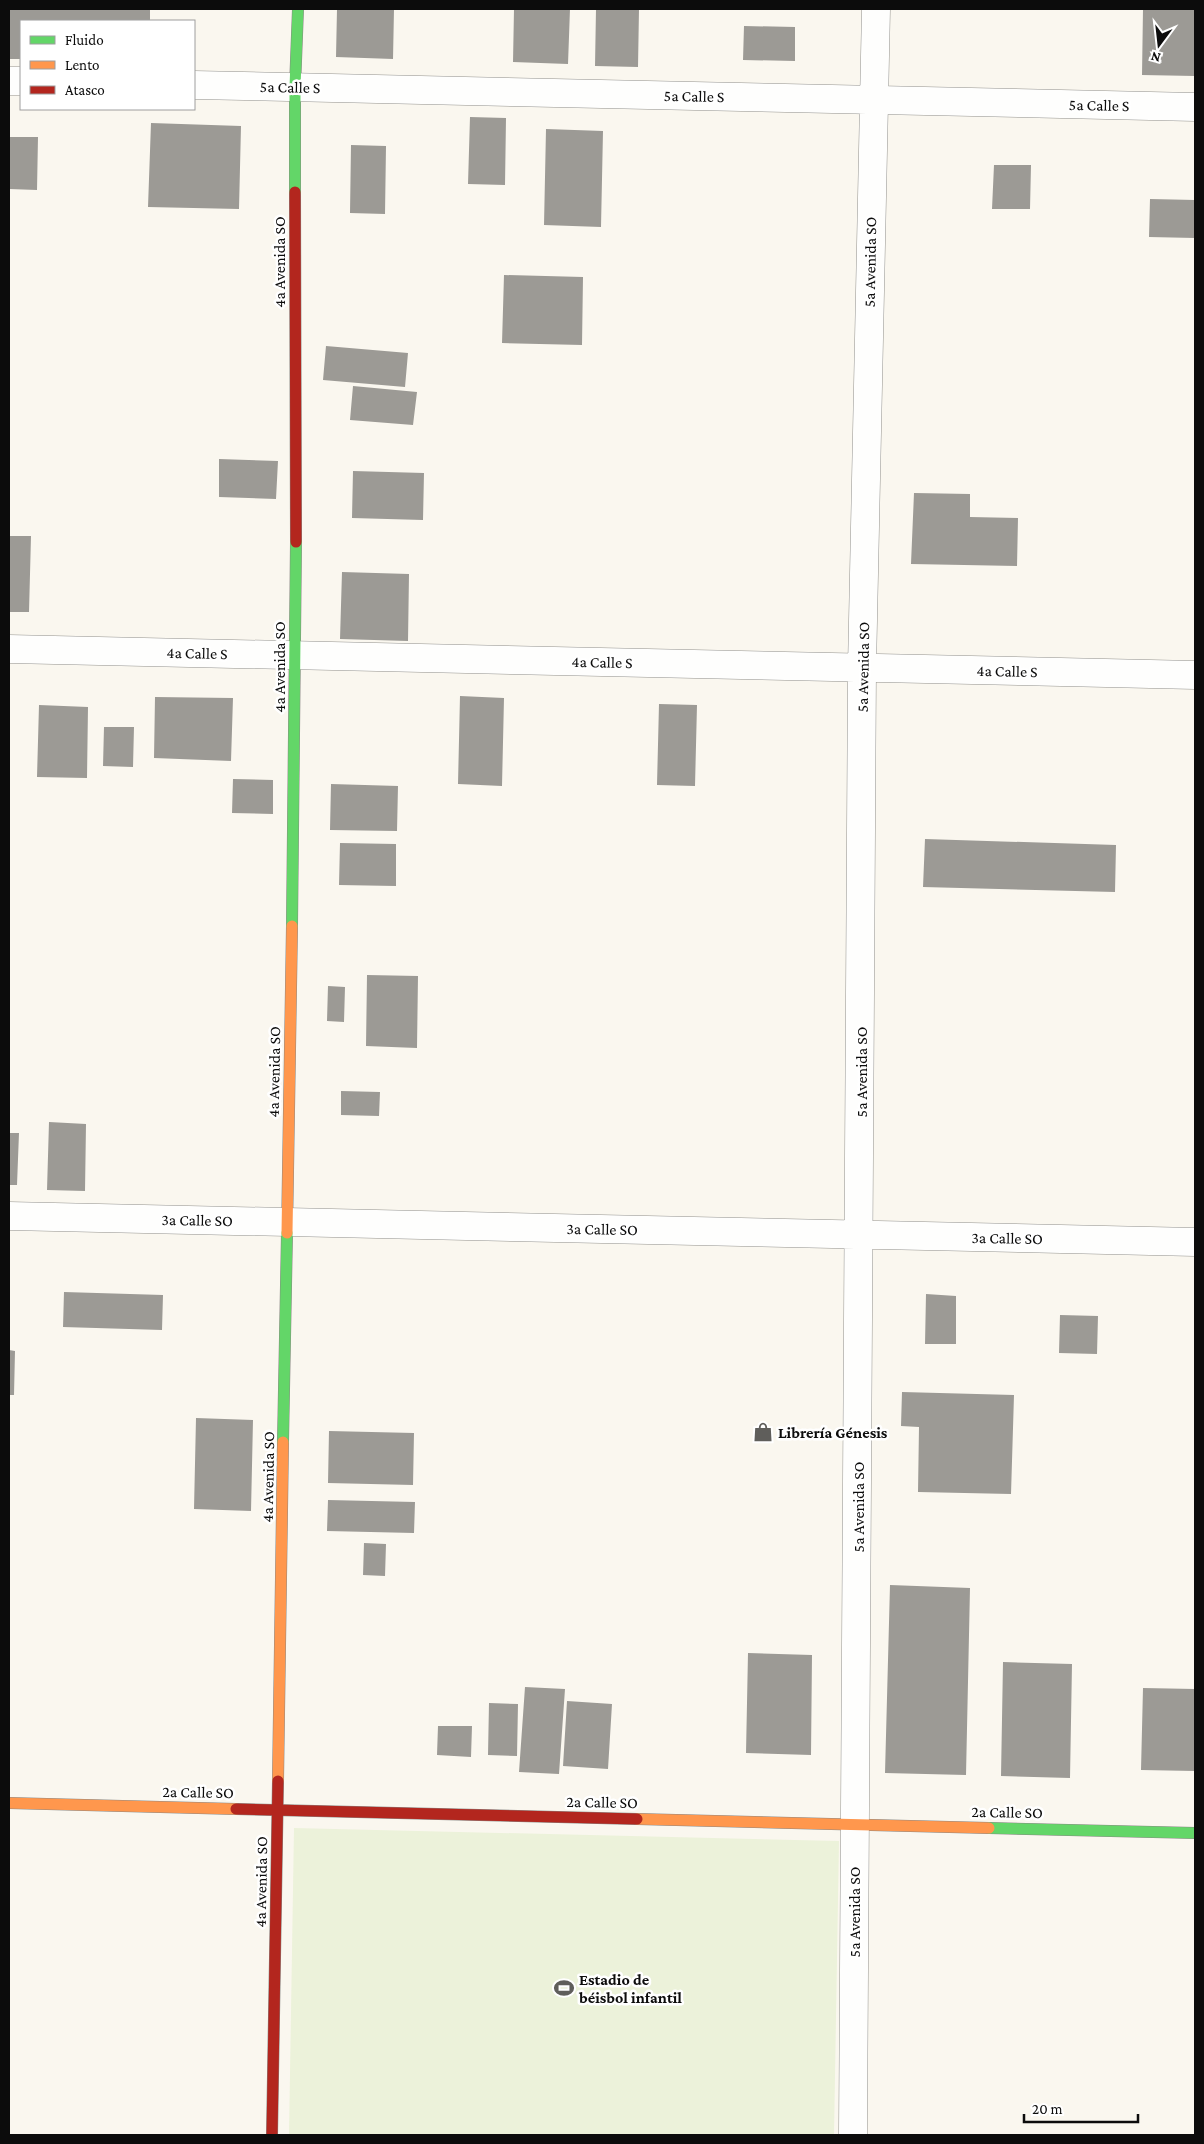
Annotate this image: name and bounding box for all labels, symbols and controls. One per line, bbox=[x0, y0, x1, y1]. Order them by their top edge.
legend bbox=[20, 20, 195, 110]
north arrow bbox=[1134, 20, 1184, 70]
text: Fluido bbox=[65, 32, 104, 48]
text: N bbox=[1149, 48, 1162, 67]
text: Lento bbox=[65, 57, 99, 73]
street label: 5a Calle S bbox=[260, 78, 320, 96]
text: Atasco bbox=[65, 82, 105, 98]
street label: 5a Calle S bbox=[664, 87, 724, 105]
street label: 5a Calle S bbox=[1069, 96, 1129, 114]
street label: 4a Avenida SO bbox=[271, 216, 288, 308]
street label: 5a Avenida SO bbox=[861, 216, 879, 308]
street label: 4a Avenida SO bbox=[271, 621, 288, 713]
street label: 5a Avenida SO bbox=[854, 621, 872, 713]
street label: 4a Calle S bbox=[166, 644, 228, 662]
street label: 4a Calle S bbox=[571, 653, 633, 671]
street label: 4a Calle S bbox=[976, 662, 1038, 680]
street label: 4a Avenida SO bbox=[265, 1026, 283, 1118]
street label: 5a Avenida SO bbox=[853, 1027, 870, 1117]
street label: 3a Calle SO bbox=[161, 1211, 233, 1229]
street label: 3a Calle SO bbox=[566, 1220, 638, 1238]
street label: 3a Calle SO bbox=[971, 1229, 1043, 1247]
shop icon: Librería Génesis bbox=[752, 1421, 774, 1443]
place label: Librería Génesis bbox=[778, 1424, 888, 1441]
street label: 4a Avenida SO bbox=[259, 1431, 277, 1523]
street label: 5a Avenida SO bbox=[850, 1462, 867, 1552]
street label: 2a Calle SO bbox=[162, 1783, 234, 1801]
street label: 2a Calle SO bbox=[566, 1793, 638, 1811]
street label: 2a Calle SO bbox=[971, 1803, 1043, 1821]
street label: 4a Avenida SO bbox=[252, 1836, 270, 1928]
street label: 5a Avenida SO bbox=[846, 1867, 863, 1957]
place label: Estadio de béisbol infantil bbox=[578, 1971, 682, 2006]
sports icon: Estadio de béisbol infantil bbox=[553, 1977, 575, 1999]
scale bar bbox=[1024, 2092, 1138, 2124]
text: 20 m bbox=[1032, 2101, 1063, 2117]

